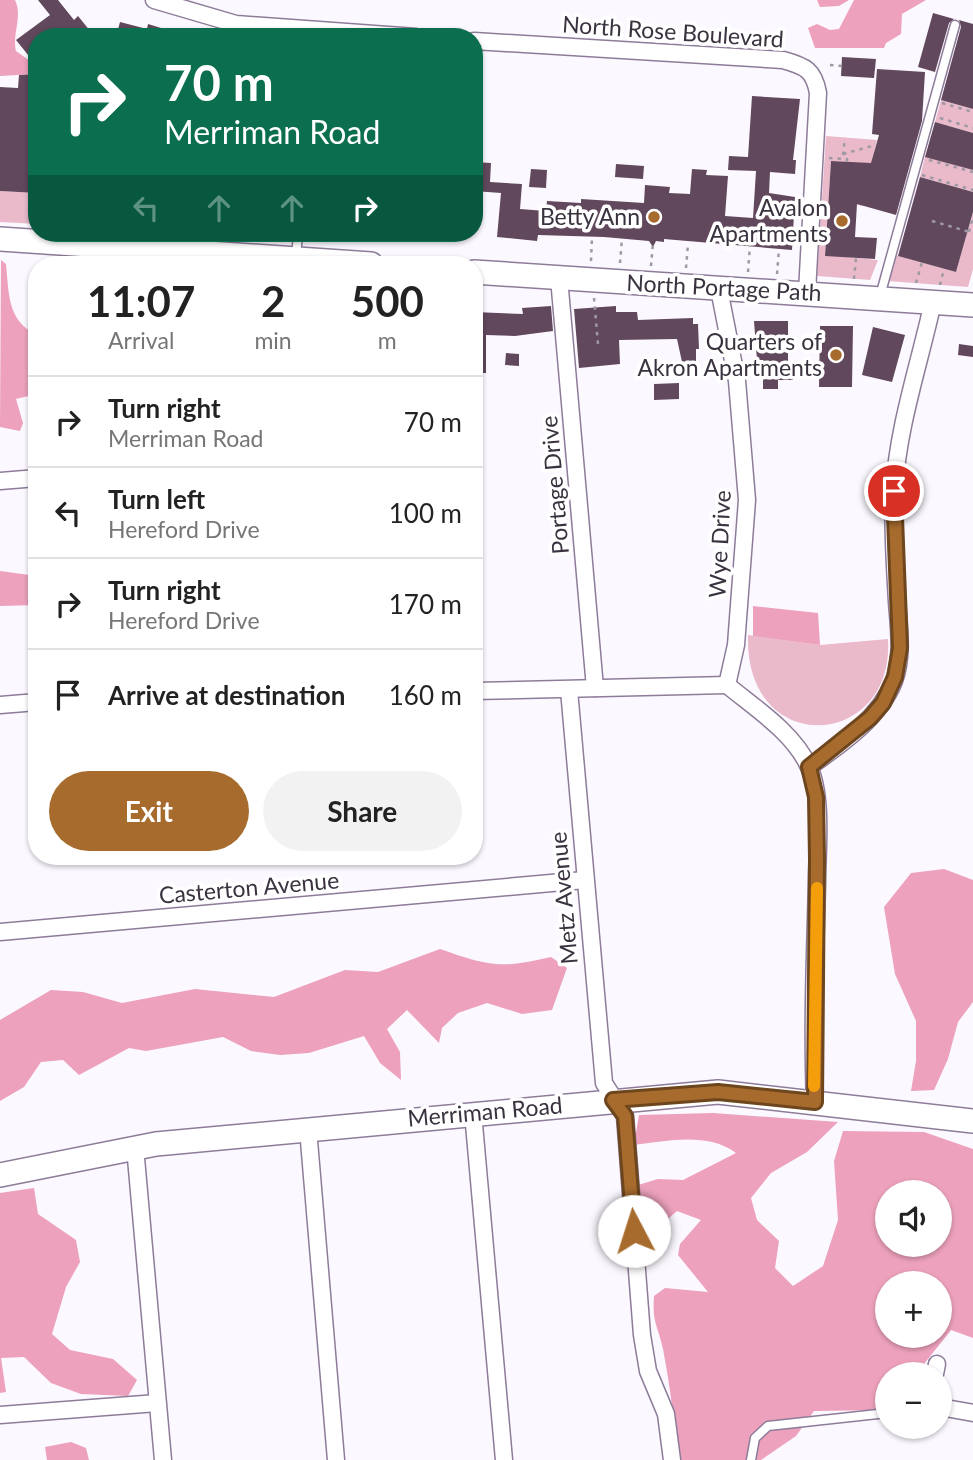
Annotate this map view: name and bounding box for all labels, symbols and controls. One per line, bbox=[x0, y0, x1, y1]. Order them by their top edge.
street label: North Rose Boulevard bbox=[561, 9, 785, 53]
text: 70 m bbox=[164, 53, 274, 111]
icon: right bbox=[49, 56, 140, 147]
text: Merriman Road bbox=[164, 112, 380, 151]
icon: left bbox=[127, 189, 165, 227]
icon: ahead bbox=[200, 189, 238, 227]
icon: ahead bbox=[273, 189, 311, 227]
icon: right bbox=[346, 189, 384, 227]
place label: Avalon Apartments bbox=[710, 193, 828, 247]
place label: Betty Ann bbox=[540, 202, 640, 230]
marker: Betty Ann bbox=[646, 209, 662, 225]
marker: Avalon Apartments bbox=[834, 213, 850, 229]
street label: North Portage Path bbox=[626, 268, 822, 306]
text: 11:07 bbox=[87, 276, 195, 326]
text: 2 bbox=[261, 276, 285, 326]
text: 500 bbox=[351, 276, 424, 326]
text: Arrival bbox=[108, 326, 174, 354]
text: min bbox=[254, 326, 292, 354]
text: m bbox=[378, 326, 397, 354]
place label: Quarters of Akron Apartments bbox=[637, 327, 822, 381]
marker: Quarters of Akron Apartments bbox=[828, 347, 844, 363]
text: Turn right bbox=[108, 392, 221, 424]
icon: right bbox=[49, 403, 87, 441]
text: 70 m bbox=[404, 406, 462, 438]
street label: Portage Drive bbox=[534, 415, 574, 556]
text: Merriman Road bbox=[108, 424, 264, 452]
pin bbox=[864, 461, 924, 521]
icon: arrive bbox=[875, 472, 913, 510]
text: Turn left bbox=[108, 483, 205, 515]
street label: Wye Drive bbox=[702, 489, 736, 599]
icon: left bbox=[49, 494, 87, 532]
text: 100 m bbox=[389, 497, 462, 529]
text: Hereford Drive bbox=[108, 515, 260, 543]
text: Turn right bbox=[108, 574, 221, 606]
icon: right bbox=[49, 585, 87, 623]
text: 170 m bbox=[389, 588, 462, 620]
text: Hereford Drive bbox=[108, 606, 260, 634]
icon: arrive bbox=[49, 676, 87, 714]
text: Arrive at destination bbox=[108, 679, 345, 711]
text: 160 m bbox=[389, 679, 462, 711]
button: Exit bbox=[49, 771, 249, 851]
button: Share bbox=[263, 771, 462, 851]
street label: Metz Avenue bbox=[543, 831, 583, 966]
street label: Casterton Avenue bbox=[158, 865, 340, 909]
street label: Merriman Road bbox=[406, 1090, 564, 1132]
map controls bbox=[875, 1180, 952, 1439]
button: sound bbox=[875, 1180, 952, 1257]
position arrow bbox=[597, 1194, 671, 1268]
button: + bbox=[875, 1271, 952, 1348]
button: − bbox=[875, 1362, 952, 1439]

